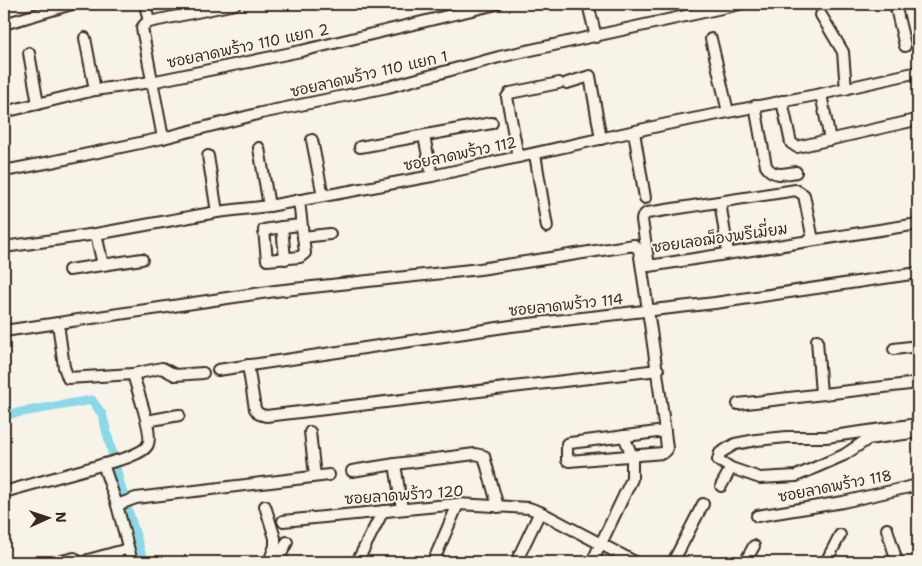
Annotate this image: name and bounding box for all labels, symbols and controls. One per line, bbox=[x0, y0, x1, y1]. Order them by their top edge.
street label: ซอยลาดพร้าว 110 แยก 2 bbox=[165, 19, 331, 73]
street label: ซอยลาดพร้าว 110 แยก 1 bbox=[288, 46, 450, 102]
street label: ซอยลาดพร้าว 112 bbox=[402, 132, 518, 176]
street label: ซอยเลอฌ็องพรีเมี่ยม bbox=[651, 215, 789, 257]
street label: ซอยลาดพร้าว 114 bbox=[508, 289, 624, 321]
street label: ซอยลาดพร้าว 118 bbox=[776, 465, 894, 507]
street label: ซอยลาดพร้าว 120 bbox=[344, 481, 464, 509]
north arrow bbox=[22, 494, 72, 544]
text: N bbox=[52, 511, 70, 523]

